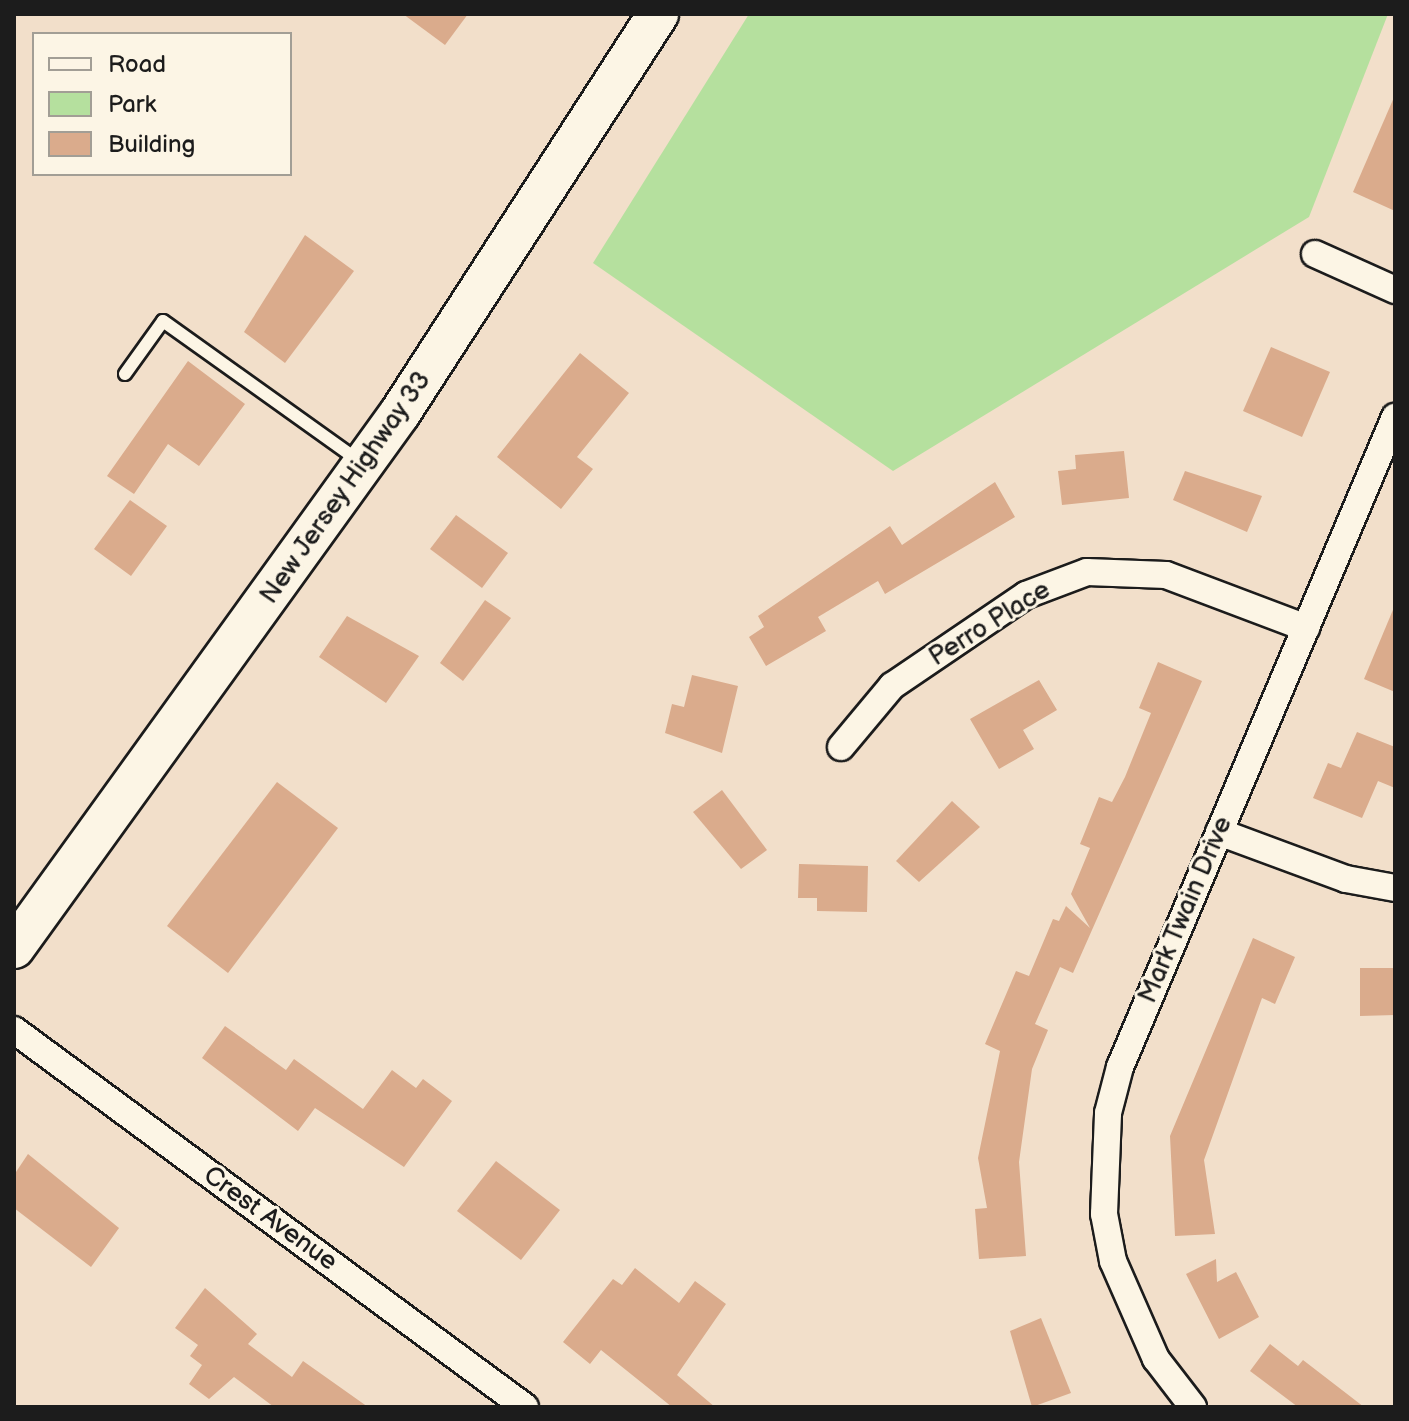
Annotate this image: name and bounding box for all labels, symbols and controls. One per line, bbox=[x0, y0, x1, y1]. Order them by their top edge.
legend bbox=[32, 32, 292, 176]
text: Road bbox=[108, 50, 166, 79]
text: Park bbox=[108, 90, 156, 119]
text: Building bbox=[108, 130, 195, 159]
street label: New Jersey Highway 33 bbox=[253, 364, 439, 612]
street label: Perro Place bbox=[924, 575, 1056, 673]
street label: Mark Twain Drive bbox=[1132, 812, 1240, 1008]
street label: Crest Avenue bbox=[197, 1160, 343, 1278]

